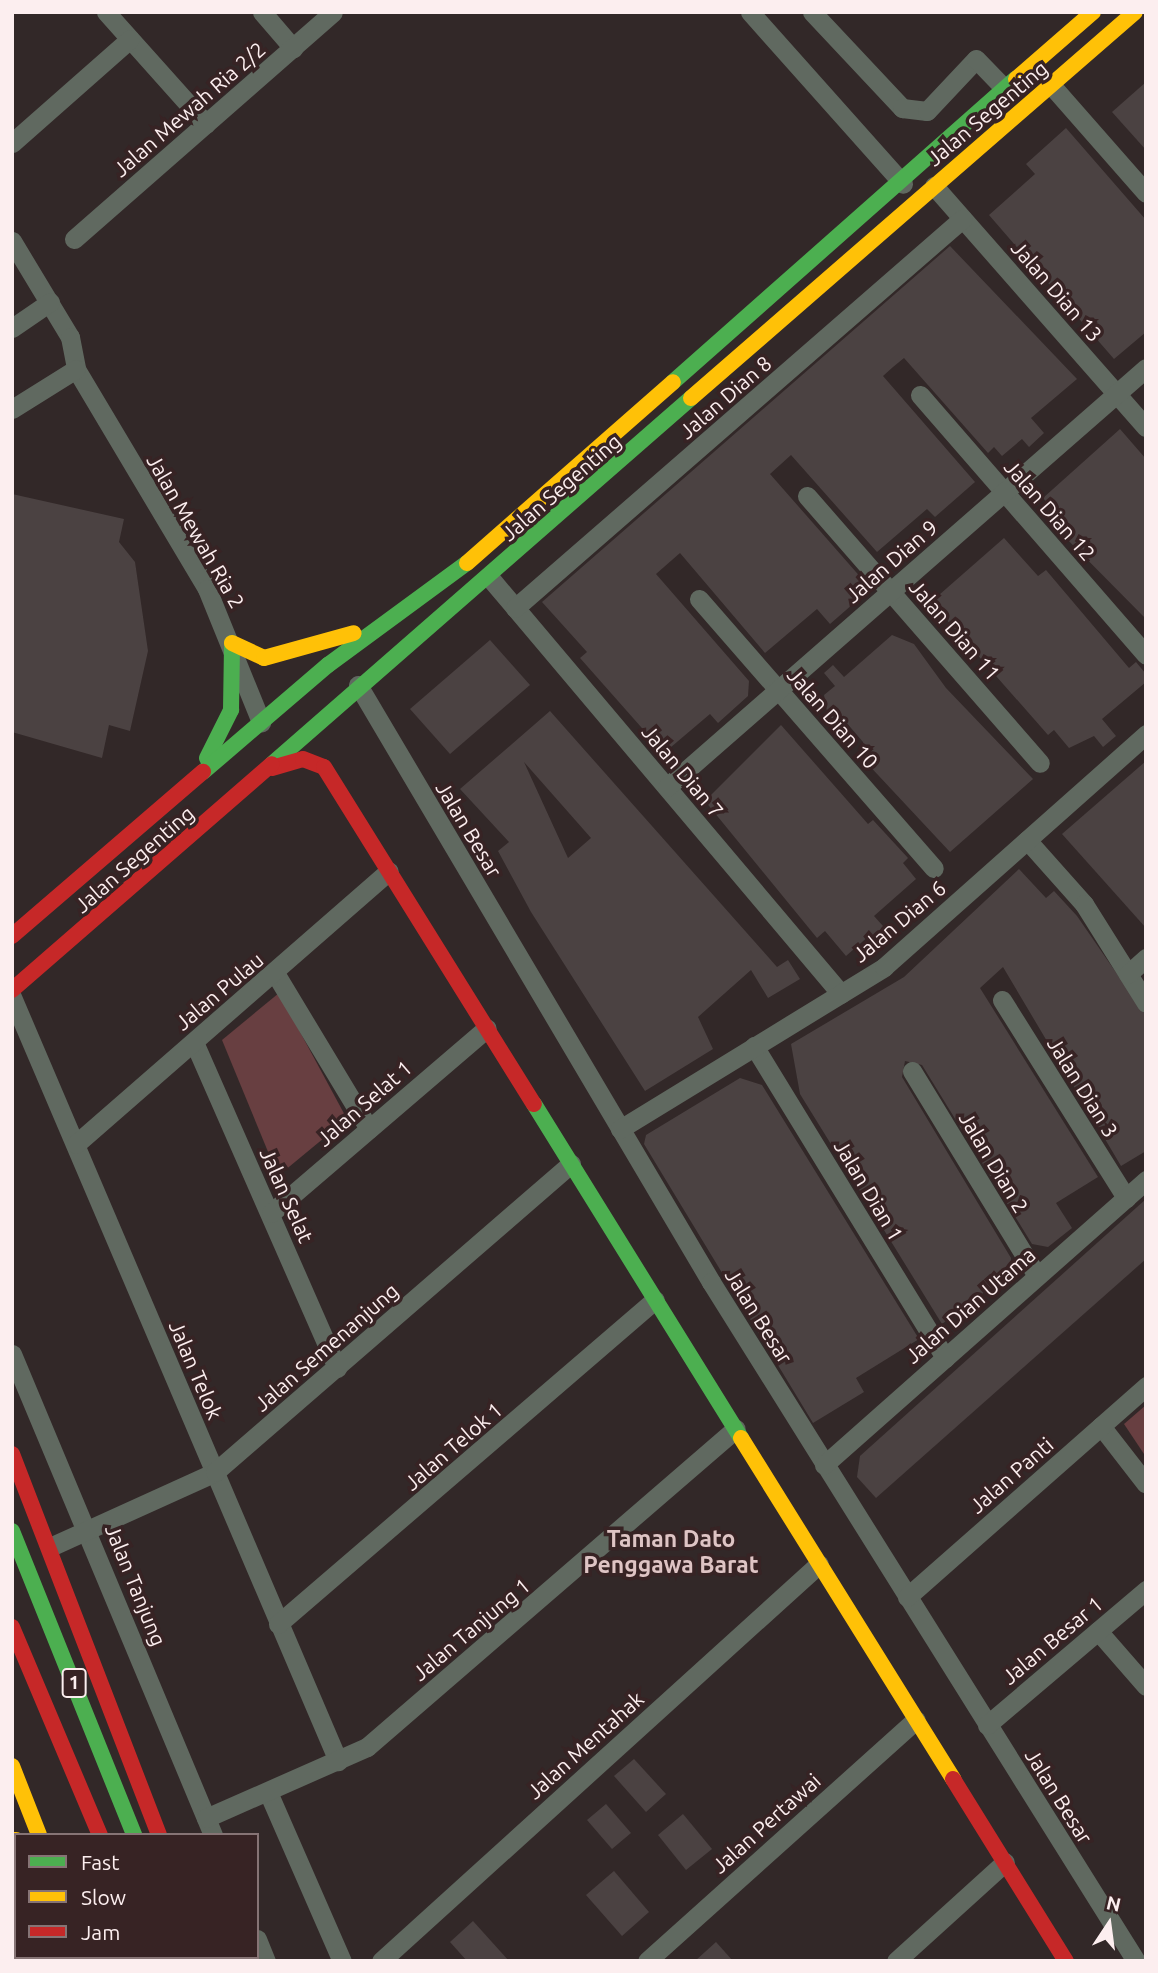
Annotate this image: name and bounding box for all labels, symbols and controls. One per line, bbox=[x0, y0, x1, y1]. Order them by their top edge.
street label: Jalan Mewah Ria 2/2 bbox=[108, 36, 270, 182]
street label: Jalan Segenting bbox=[921, 55, 1053, 171]
street label: Jalan Dian 13 bbox=[1006, 235, 1108, 347]
street label: Jalan Dian 8 bbox=[674, 350, 776, 444]
street label: Jalan Segenting bbox=[496, 428, 626, 546]
street label: Jalan Mewah Ria 2 bbox=[142, 450, 250, 612]
street label: Jalan Dian 12 bbox=[999, 454, 1101, 566]
street label: Jalan Dian 9 bbox=[840, 514, 942, 608]
street label: Jalan Dian 11 bbox=[904, 574, 1006, 686]
street label: Jalan Dian 10 bbox=[782, 662, 884, 774]
street label: Jalan Dian 7 bbox=[637, 719, 729, 823]
street label: Jalan Besar bbox=[431, 777, 507, 881]
street label: Jalan Segenting bbox=[69, 800, 199, 918]
street label: Jalan Dian 6 bbox=[847, 875, 951, 967]
street label: Jalan Pulau bbox=[170, 947, 268, 1035]
street label: Jalan Dian 3 bbox=[1042, 1032, 1124, 1142]
street label: Jalan Selat 1 bbox=[311, 1055, 417, 1151]
street label: Jalan Dian 2 bbox=[954, 1107, 1034, 1217]
street label: Jalan Dian 1 bbox=[829, 1135, 909, 1245]
street label: Jalan Selat bbox=[255, 1144, 319, 1246]
street label: Jalan Dian Utama bbox=[900, 1242, 1040, 1368]
street label: Jalan Besar bbox=[720, 1264, 798, 1368]
street label: Jalan Semenanjung bbox=[249, 1278, 403, 1416]
street label: Jalan Telok bbox=[164, 1317, 228, 1423]
street label: Jalan Telok 1 bbox=[399, 1397, 507, 1495]
street label: Jalan Panti bbox=[964, 1432, 1058, 1518]
street label: Jalan Tanjung bbox=[100, 1520, 172, 1650]
district label: Taman Dato Penggawa Barat bbox=[583, 1525, 759, 1579]
street label: Jalan Tanjung 1 bbox=[407, 1573, 535, 1685]
street label: Jalan Besar 1 bbox=[997, 1591, 1107, 1689]
road number: 1 bbox=[60, 1667, 88, 1698]
street label: Jalan Mentahak bbox=[521, 1686, 649, 1804]
street label: Jalan Besar bbox=[1020, 1744, 1098, 1848]
street label: Jalan Pertawai bbox=[707, 1768, 825, 1878]
legend bbox=[14, 1833, 259, 1959]
text: Fast bbox=[81, 1850, 119, 1874]
text: Slow bbox=[81, 1885, 126, 1909]
north arrow bbox=[1074, 1889, 1144, 1959]
text: N bbox=[1104, 1891, 1123, 1916]
text: Jam bbox=[81, 1920, 120, 1944]

